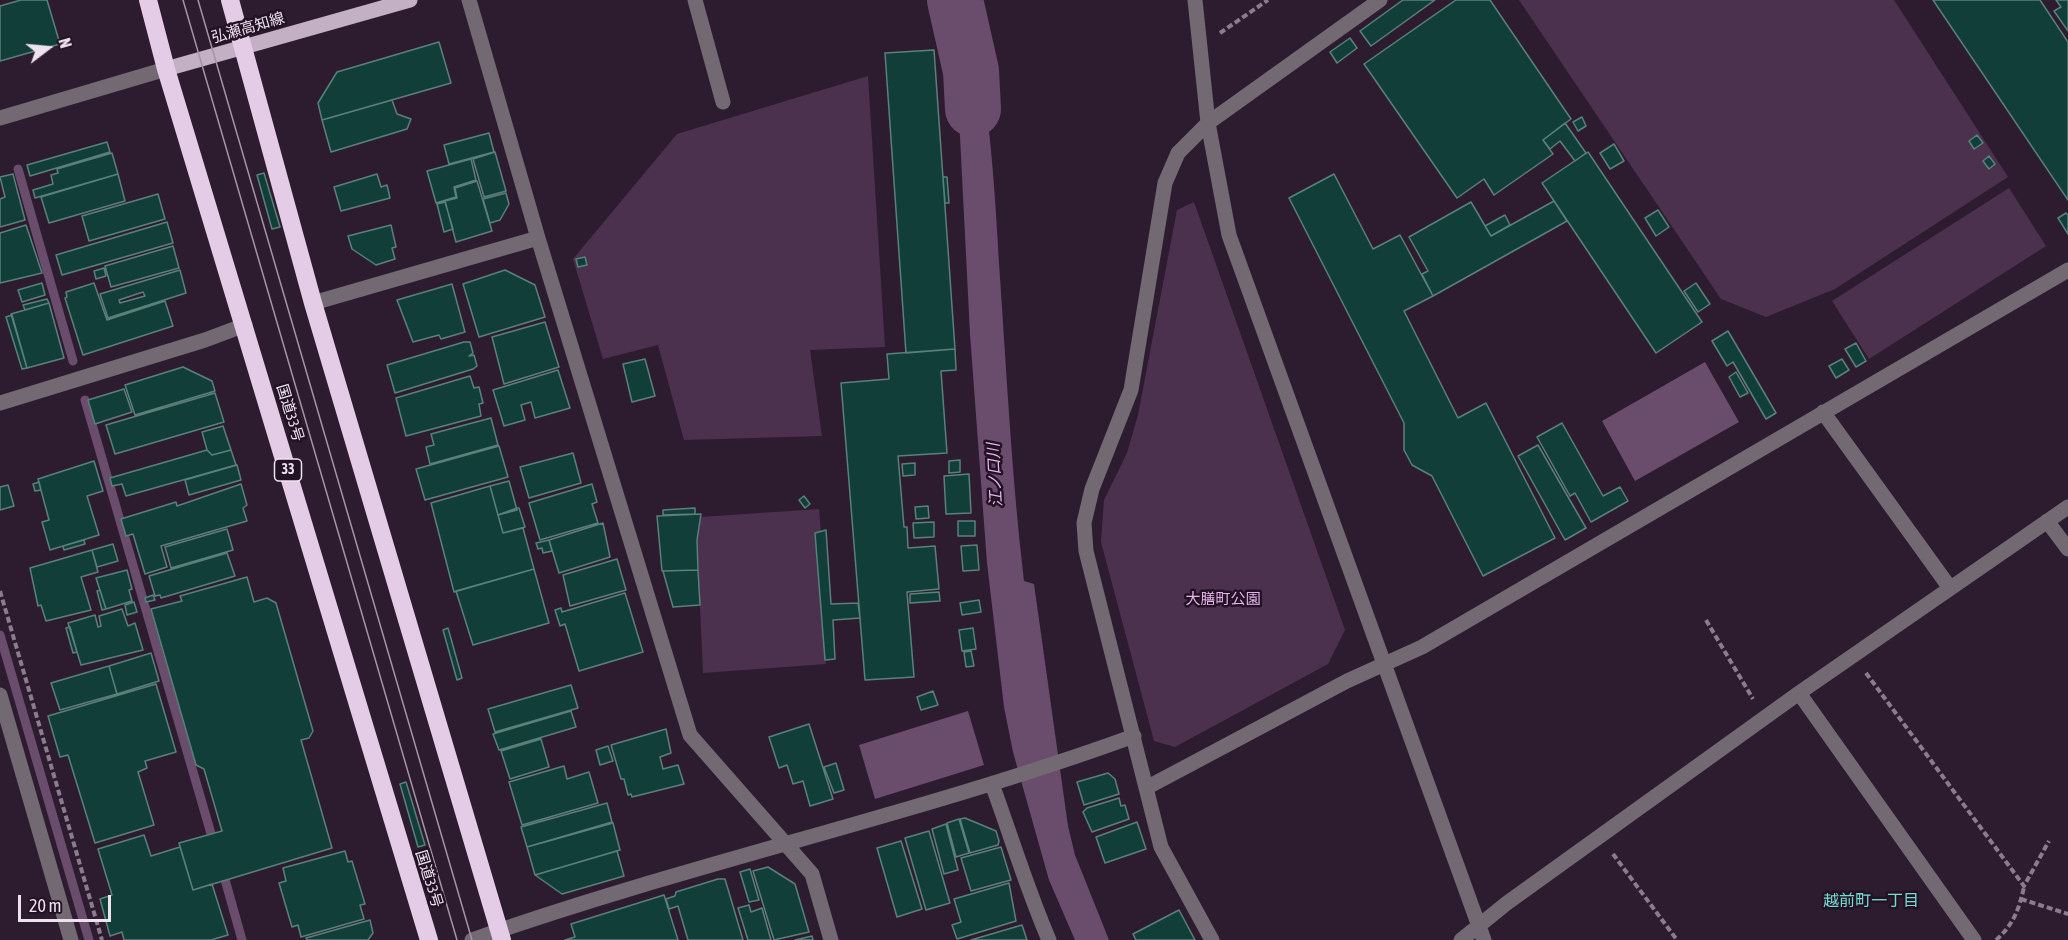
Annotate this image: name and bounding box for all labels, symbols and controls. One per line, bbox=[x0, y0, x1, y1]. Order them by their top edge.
street label: 弘瀬高知線 bbox=[209, 9, 287, 47]
north arrow bbox=[18, 18, 78, 78]
text: N bbox=[55, 36, 75, 50]
street label: 国道33号 bbox=[273, 382, 307, 444]
water label: 江ノ口川 bbox=[984, 443, 1006, 507]
road number: 33 bbox=[274, 459, 302, 481]
park label: 大膳町公園 bbox=[1186, 590, 1260, 608]
street label: 国道33号 bbox=[412, 848, 446, 910]
scale bar bbox=[21, 883, 114, 921]
district label: 越前町一丁目 bbox=[1823, 891, 1919, 911]
text: 20 m bbox=[29, 895, 61, 916]

